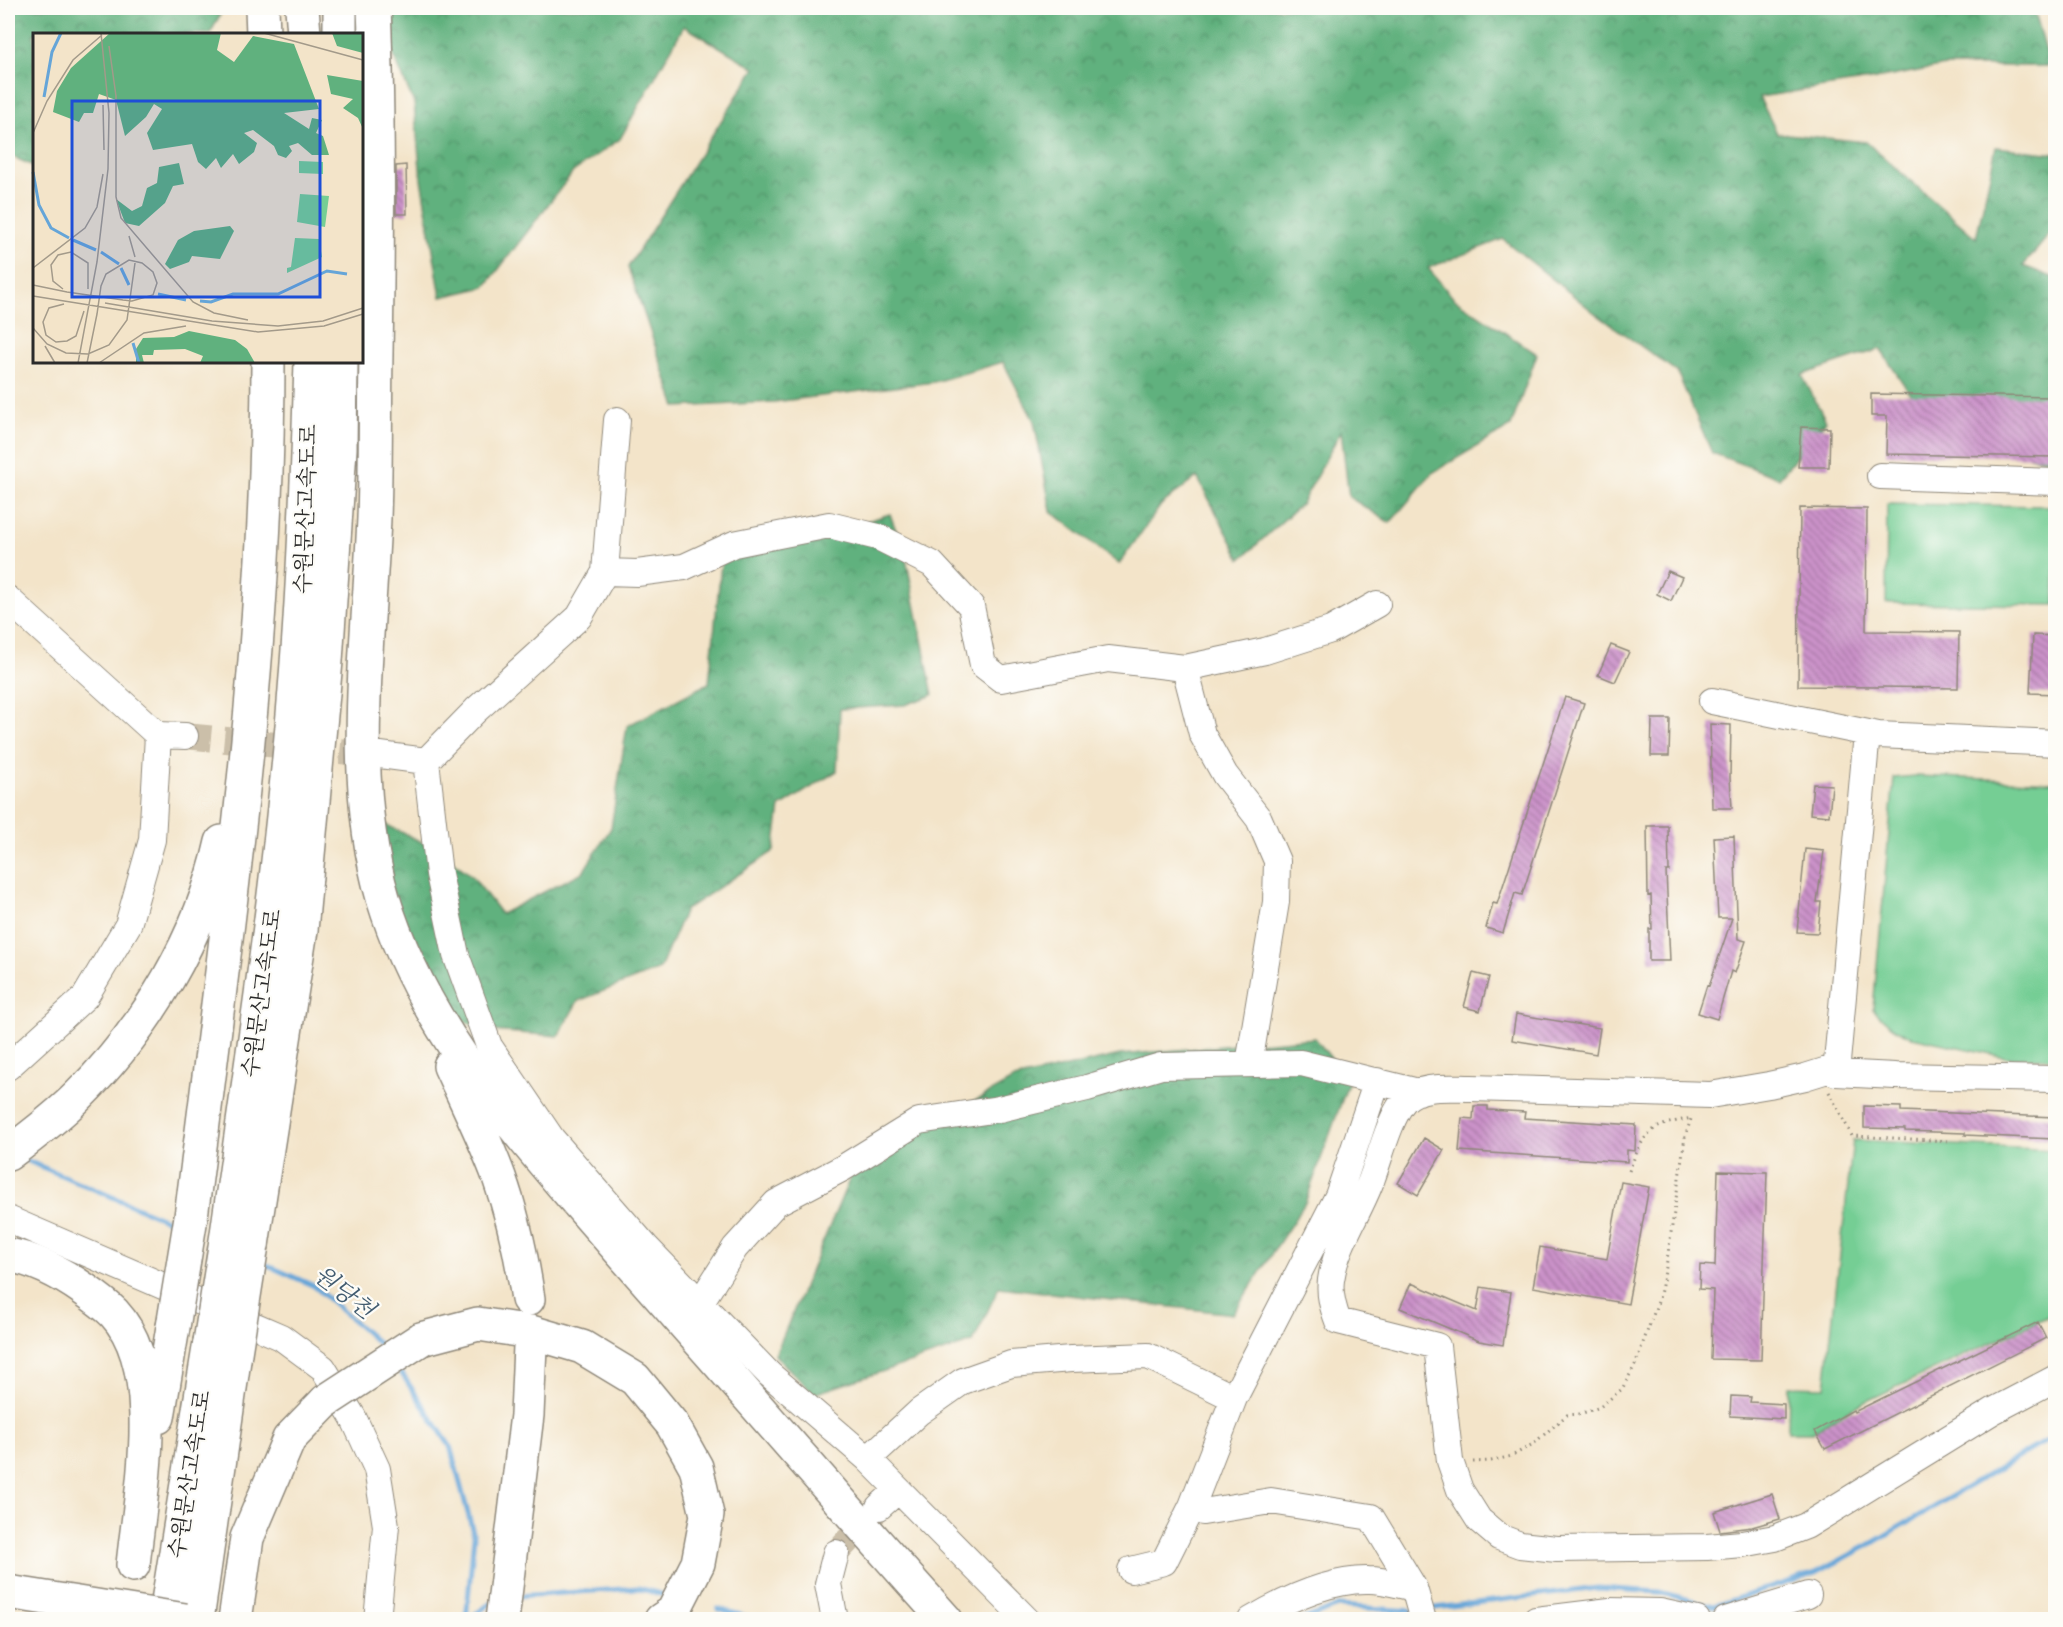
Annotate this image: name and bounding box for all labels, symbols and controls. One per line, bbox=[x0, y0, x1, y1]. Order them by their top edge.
inset map bbox=[33, 33, 363, 363]
street label: 수원문산고속도로 bbox=[289, 424, 322, 594]
street label: 수원문산고속도로 bbox=[236, 907, 287, 1079]
water label: 원당천 bbox=[307, 1259, 382, 1326]
street label: 수원문산고속도로 bbox=[163, 1388, 216, 1560]

